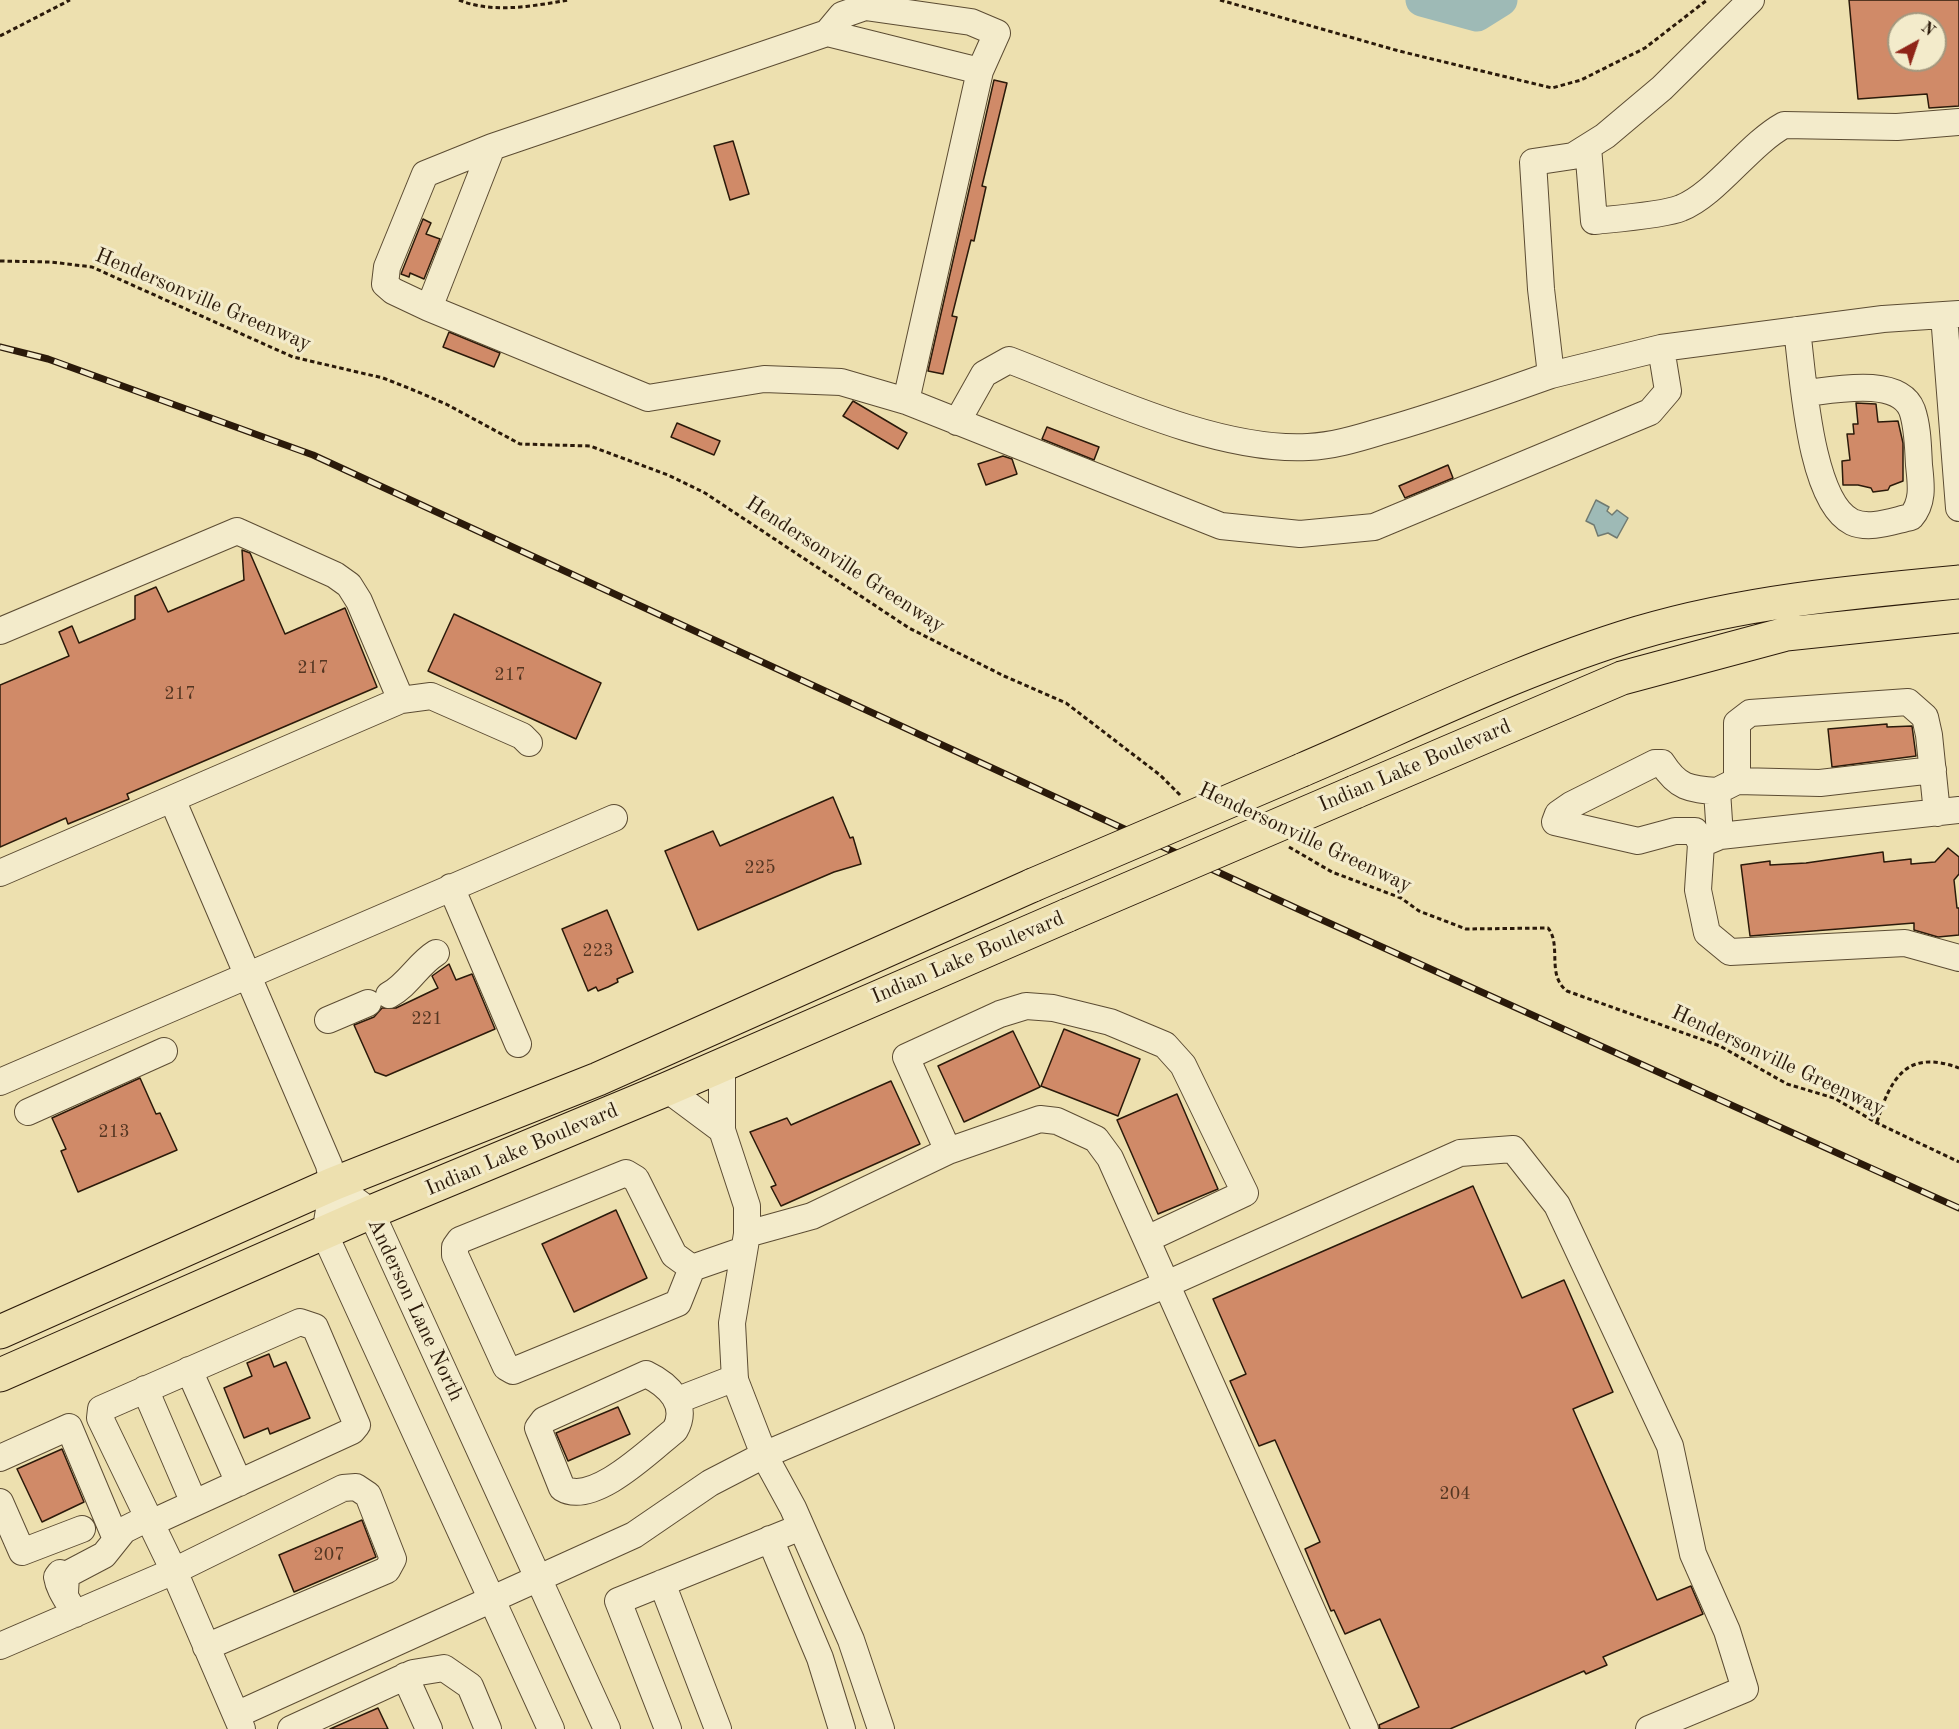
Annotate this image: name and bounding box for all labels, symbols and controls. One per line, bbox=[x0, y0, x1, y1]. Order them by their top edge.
north arrow bbox=[1887, 12, 1947, 72]
text: N bbox=[1917, 20, 1937, 40]
street label: Hendersonville Greenway bbox=[91, 243, 315, 357]
street label: Hendersonville Greenway bbox=[741, 491, 949, 639]
house number: 217 bbox=[297, 657, 329, 679]
house number: 217 bbox=[494, 664, 526, 686]
house number: 217 bbox=[164, 683, 196, 705]
street label: Indian Lake Boulevard bbox=[1315, 714, 1515, 818]
street label: Hendersonville Greenway bbox=[1194, 777, 1416, 899]
house number: 225 bbox=[744, 857, 776, 879]
street label: Indian Lake Boulevard bbox=[868, 906, 1068, 1010]
house number: 223 bbox=[582, 940, 614, 962]
street label: Hendersonville Greenway bbox=[1667, 1000, 1889, 1122]
house number: 221 bbox=[411, 1008, 443, 1030]
street label: Indian Lake Boulevard bbox=[422, 1098, 622, 1202]
house number: 213 bbox=[98, 1121, 130, 1143]
street label: Anderson Lane North bbox=[362, 1215, 468, 1405]
house number: 204 bbox=[1439, 1483, 1471, 1505]
house number: 207 bbox=[313, 1544, 345, 1566]

